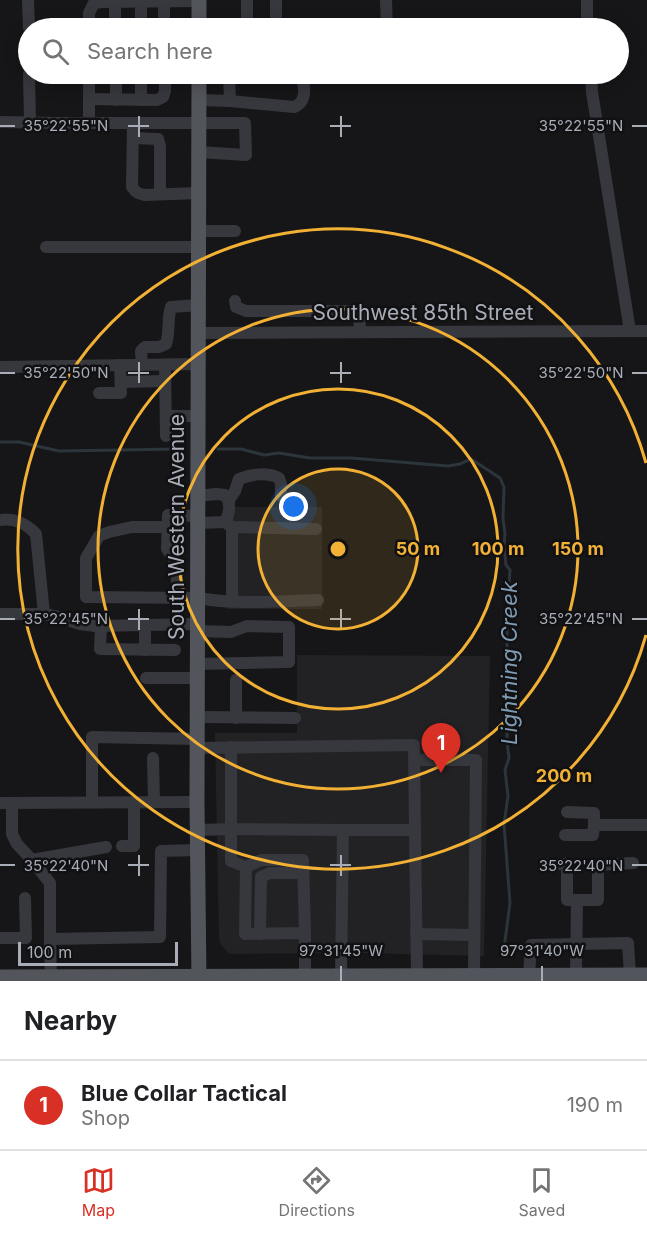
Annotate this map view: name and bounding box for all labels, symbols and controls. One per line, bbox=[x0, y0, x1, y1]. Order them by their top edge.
search box bbox=[18, 18, 629, 84]
icon: search bbox=[39, 35, 72, 68]
text: Search here bbox=[87, 38, 213, 64]
text: 35°22'55"N bbox=[24, 116, 108, 135]
text: 35°22'55"N bbox=[539, 116, 623, 135]
street label: Southwest 85th Street bbox=[313, 300, 534, 325]
text: 35°22'50"N bbox=[24, 363, 108, 382]
text: 35°22'50"N bbox=[539, 363, 623, 382]
street label: South Western Avenue bbox=[164, 414, 189, 640]
your location bbox=[279, 492, 308, 521]
text: 50 m bbox=[396, 538, 440, 559]
text: 100 m bbox=[472, 538, 524, 559]
text: 150 m bbox=[552, 538, 604, 559]
centre of rings bbox=[328, 539, 348, 559]
water label: Lightning Creek bbox=[496, 580, 522, 745]
text: 35°22'45"N bbox=[24, 609, 108, 628]
text: 35°22'45"N bbox=[539, 609, 623, 628]
pin: 1 bbox=[422, 724, 460, 773]
text: 200 m bbox=[536, 765, 592, 786]
text: 35°22'40"N bbox=[24, 856, 108, 875]
text: 35°22'40"N bbox=[539, 856, 623, 875]
scale bar bbox=[18, 939, 178, 966]
text: 97°31'45"W bbox=[299, 941, 383, 960]
text: 97°31'40"W bbox=[500, 941, 584, 960]
text: 100 m bbox=[27, 942, 72, 962]
text: Nearby bbox=[24, 1005, 117, 1036]
text: Blue Collar Tactical bbox=[81, 1080, 287, 1106]
text: 1 bbox=[39, 1093, 48, 1117]
text: 190 m bbox=[567, 1093, 623, 1117]
text: Shop bbox=[81, 1106, 130, 1130]
tab: Map bbox=[82, 1164, 115, 1220]
tab: Directions bbox=[279, 1164, 355, 1220]
tab: Saved bbox=[518, 1164, 565, 1220]

